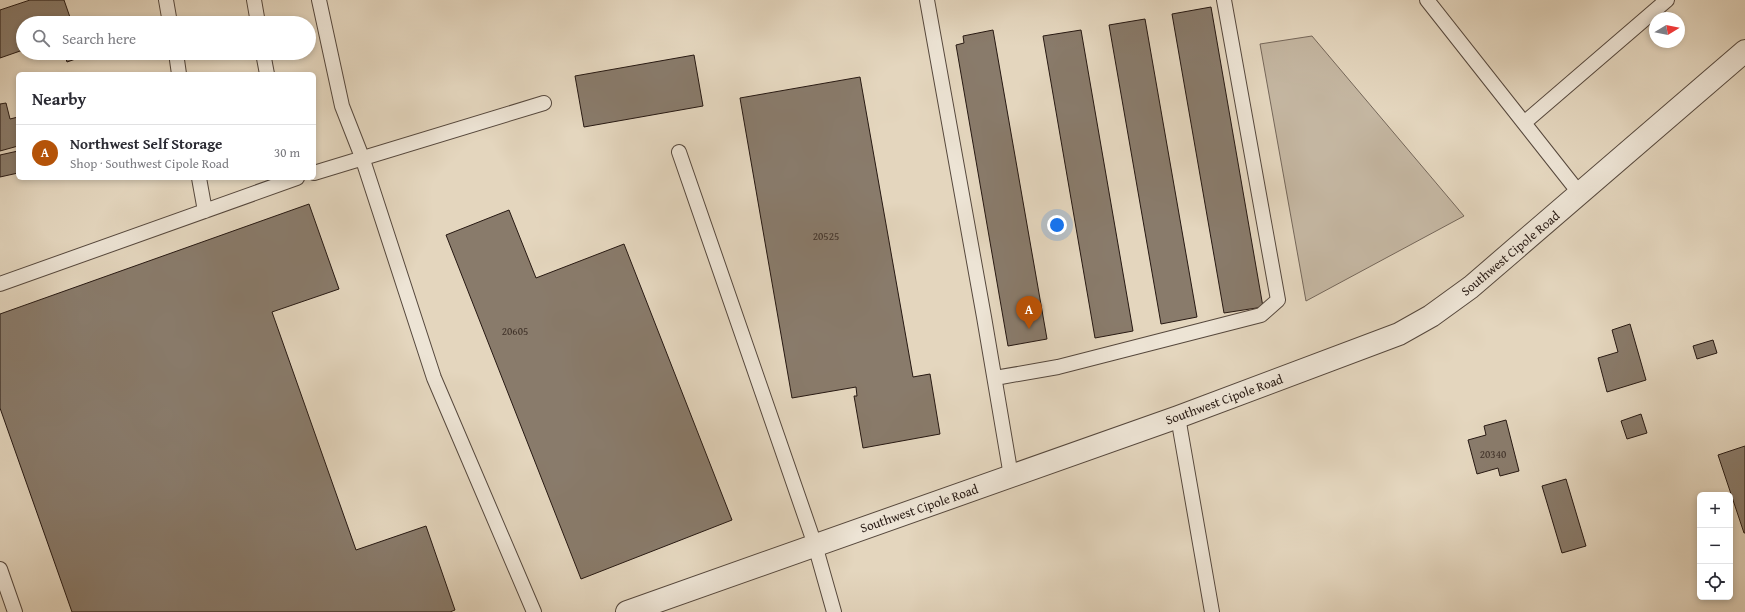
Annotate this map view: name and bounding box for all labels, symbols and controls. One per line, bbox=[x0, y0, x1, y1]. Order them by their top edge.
north arrow bbox=[1649, 12, 1685, 48]
search box bbox=[16, 16, 316, 60]
icon: search bbox=[30, 27, 52, 49]
text: Search here bbox=[62, 28, 136, 49]
text: Nearby bbox=[32, 86, 86, 111]
text: Northwest Self Storage bbox=[70, 133, 222, 154]
text: A bbox=[41, 143, 49, 162]
text: 30 m bbox=[274, 143, 300, 162]
text: Shop · Southwest Cipole Road bbox=[70, 154, 229, 173]
street label: Southwest Cipole Road bbox=[1457, 206, 1564, 300]
your location bbox=[1047, 215, 1067, 235]
house number: 20525 bbox=[813, 228, 839, 244]
pin: A bbox=[1016, 296, 1042, 329]
house number: 20605 bbox=[502, 323, 528, 339]
street label: Southwest Cipole Road bbox=[1163, 369, 1286, 430]
house number: 20340 bbox=[1480, 446, 1506, 462]
street label: Southwest Cipole Road bbox=[858, 479, 981, 538]
map controls bbox=[1697, 492, 1733, 600]
button: + bbox=[1697, 492, 1733, 528]
button: − bbox=[1697, 528, 1733, 564]
button: locate bbox=[1697, 564, 1733, 600]

